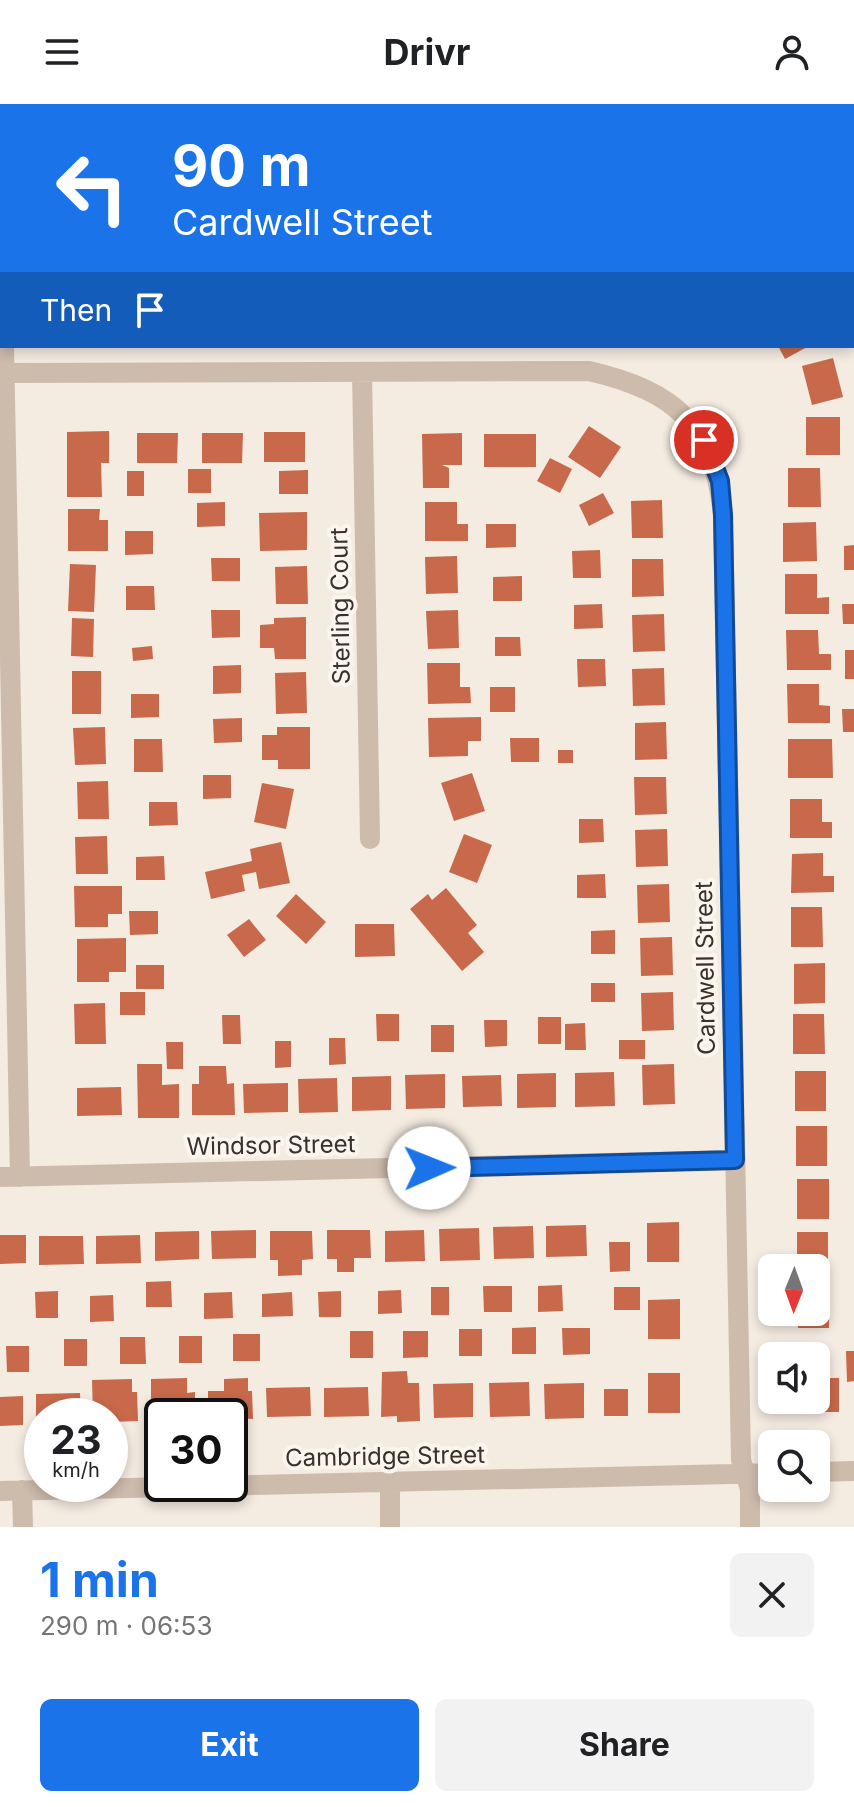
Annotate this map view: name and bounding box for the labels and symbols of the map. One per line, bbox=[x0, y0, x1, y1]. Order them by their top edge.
pin bbox=[670, 406, 738, 474]
street label: Sterling Court bbox=[324, 527, 356, 685]
street label: Cardwell Street bbox=[689, 881, 721, 1055]
position arrow bbox=[387, 1126, 471, 1210]
street label: Windsor Street bbox=[186, 1129, 356, 1161]
north arrow bbox=[758, 1254, 830, 1326]
speed limit sign: 30 bbox=[144, 1398, 248, 1502]
street label: Cambridge Street bbox=[285, 1440, 485, 1472]

